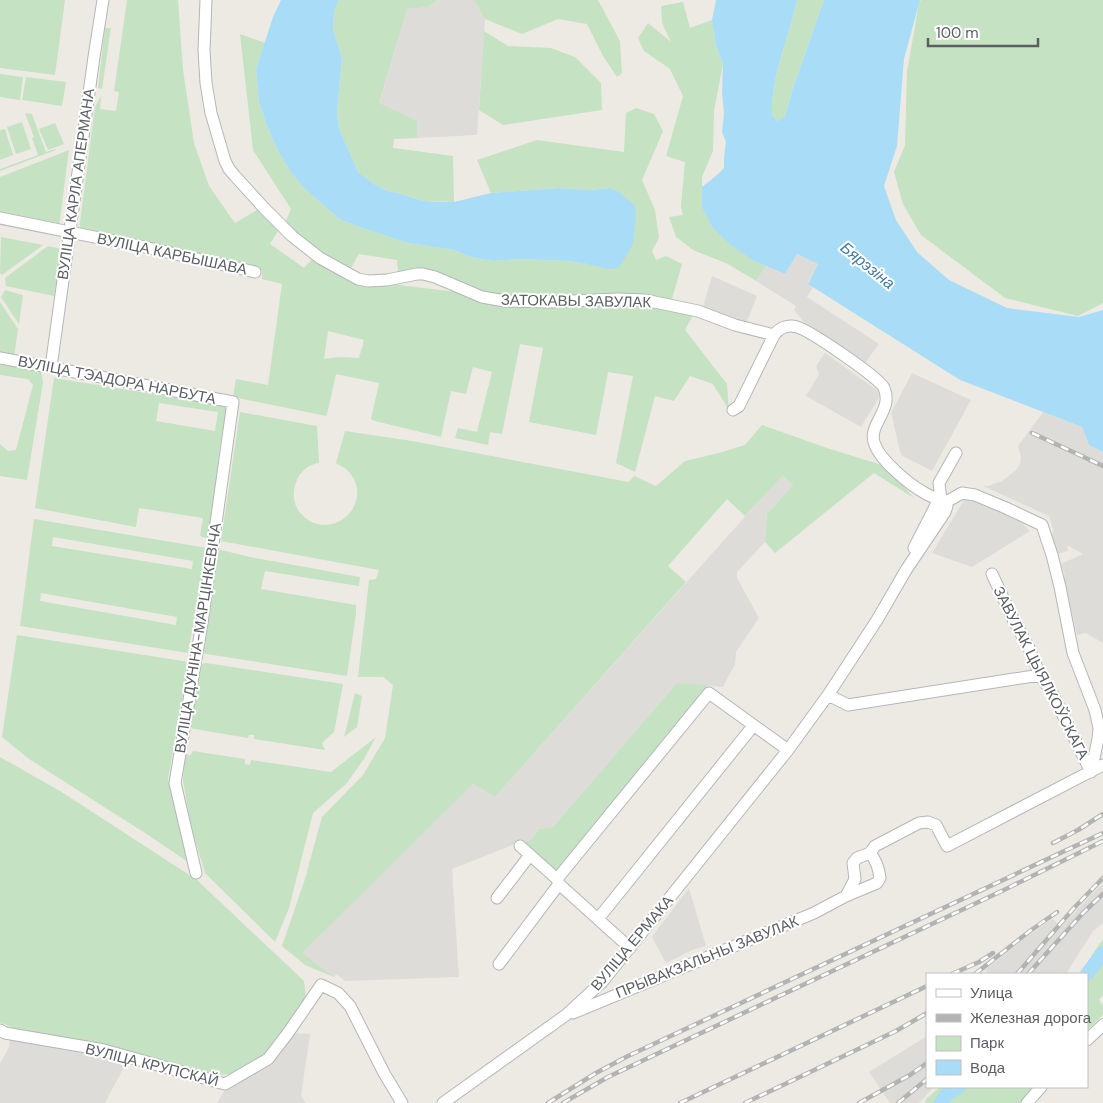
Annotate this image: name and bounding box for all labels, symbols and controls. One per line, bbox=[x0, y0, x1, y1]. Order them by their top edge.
scale bar bbox=[928, 15, 1038, 47]
text: 100 m bbox=[936, 23, 979, 43]
street label: ВУЛІЦА КАРЛА АПЕРМАНА bbox=[53, 87, 99, 281]
street label: ВУЛІЦА КАРБЫШАВА bbox=[95, 228, 249, 280]
water label: Бярэзіна bbox=[836, 237, 899, 294]
street label: ЗАТОКАВЫ ЗАВУЛАК bbox=[501, 290, 652, 312]
street label: ВУЛІЦА ТЭАДОРА НАРБУТА bbox=[16, 351, 218, 409]
street label: ВУЛІЦА ДУНІНА-МАРЦІНКЕВІЧА bbox=[170, 521, 226, 755]
street label: ЗАВУЛАК ЦЫЯЛКОЎСКАГА bbox=[989, 583, 1093, 763]
street label: ВУЛІЦА ЕРМАКА bbox=[586, 891, 678, 995]
street label: ПРЫВАКЗАЛЬНЫ ЗАВУЛАК bbox=[613, 911, 802, 1003]
legend bbox=[926, 973, 1088, 1088]
text: Улица bbox=[970, 983, 1013, 1003]
text: Железная дорога bbox=[970, 1008, 1092, 1028]
text: Парк bbox=[970, 1033, 1004, 1053]
street label: ВУЛІЦА КРУПСКАЙ bbox=[83, 1039, 221, 1091]
text: Вода bbox=[970, 1058, 1006, 1078]

